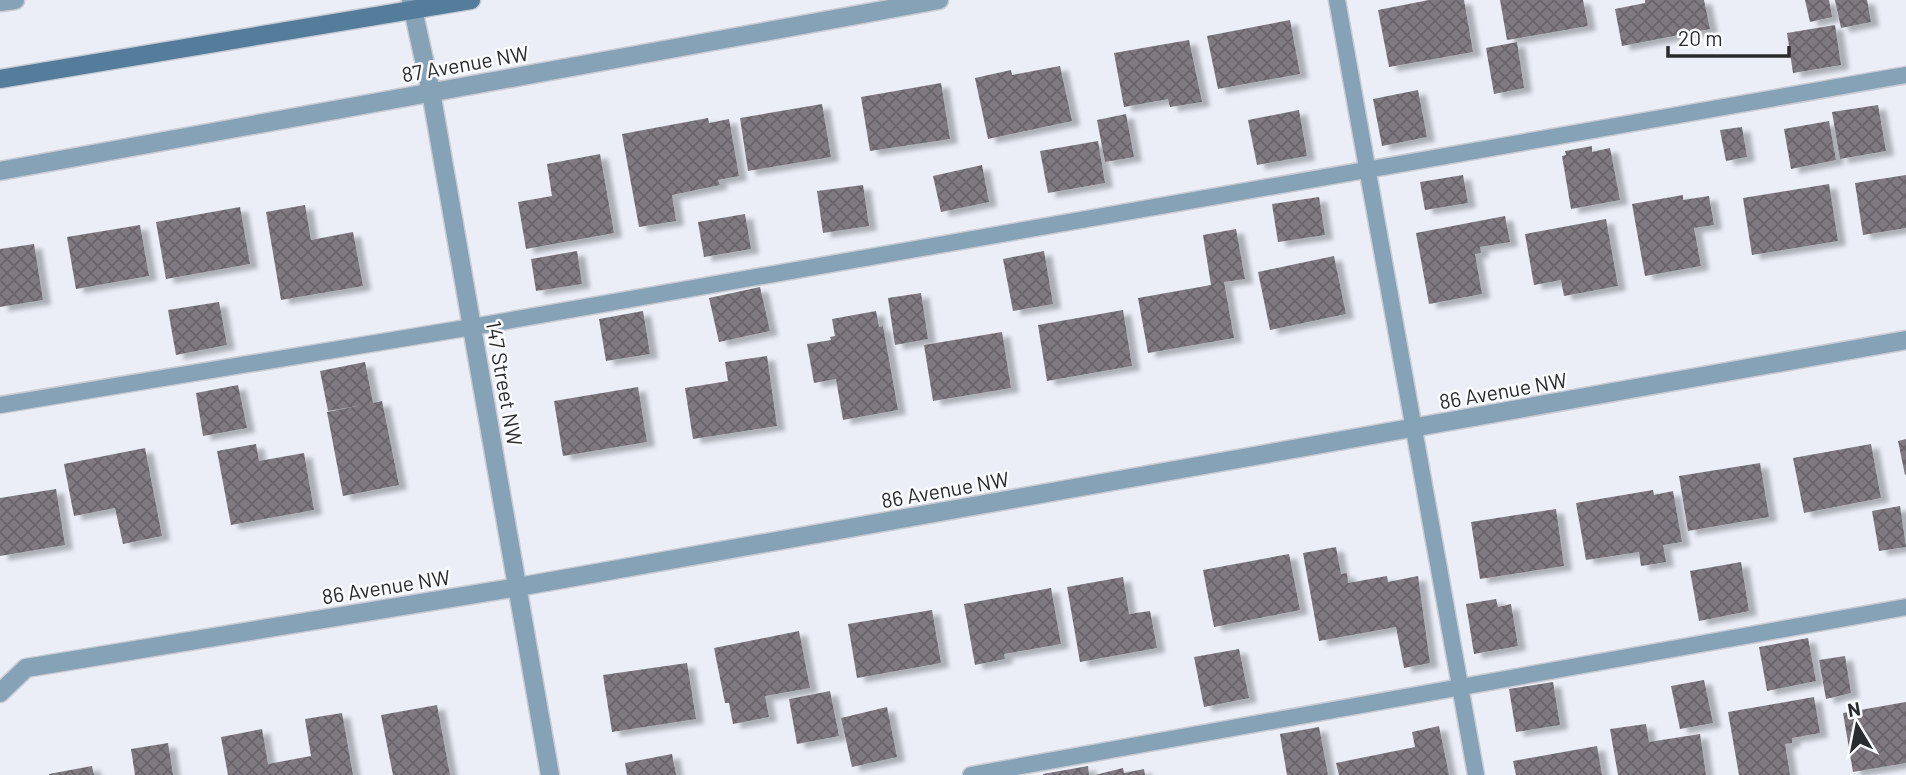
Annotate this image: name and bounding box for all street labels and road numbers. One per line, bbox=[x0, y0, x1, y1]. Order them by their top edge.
street label: 87 Avenue NW bbox=[399, 40, 531, 86]
street label: 147 Street NW bbox=[482, 318, 528, 448]
street label: 86 Avenue NW bbox=[1437, 366, 1569, 414]
street label: 86 Avenue NW bbox=[879, 465, 1011, 513]
street label: 86 Avenue NW bbox=[320, 564, 452, 608]

